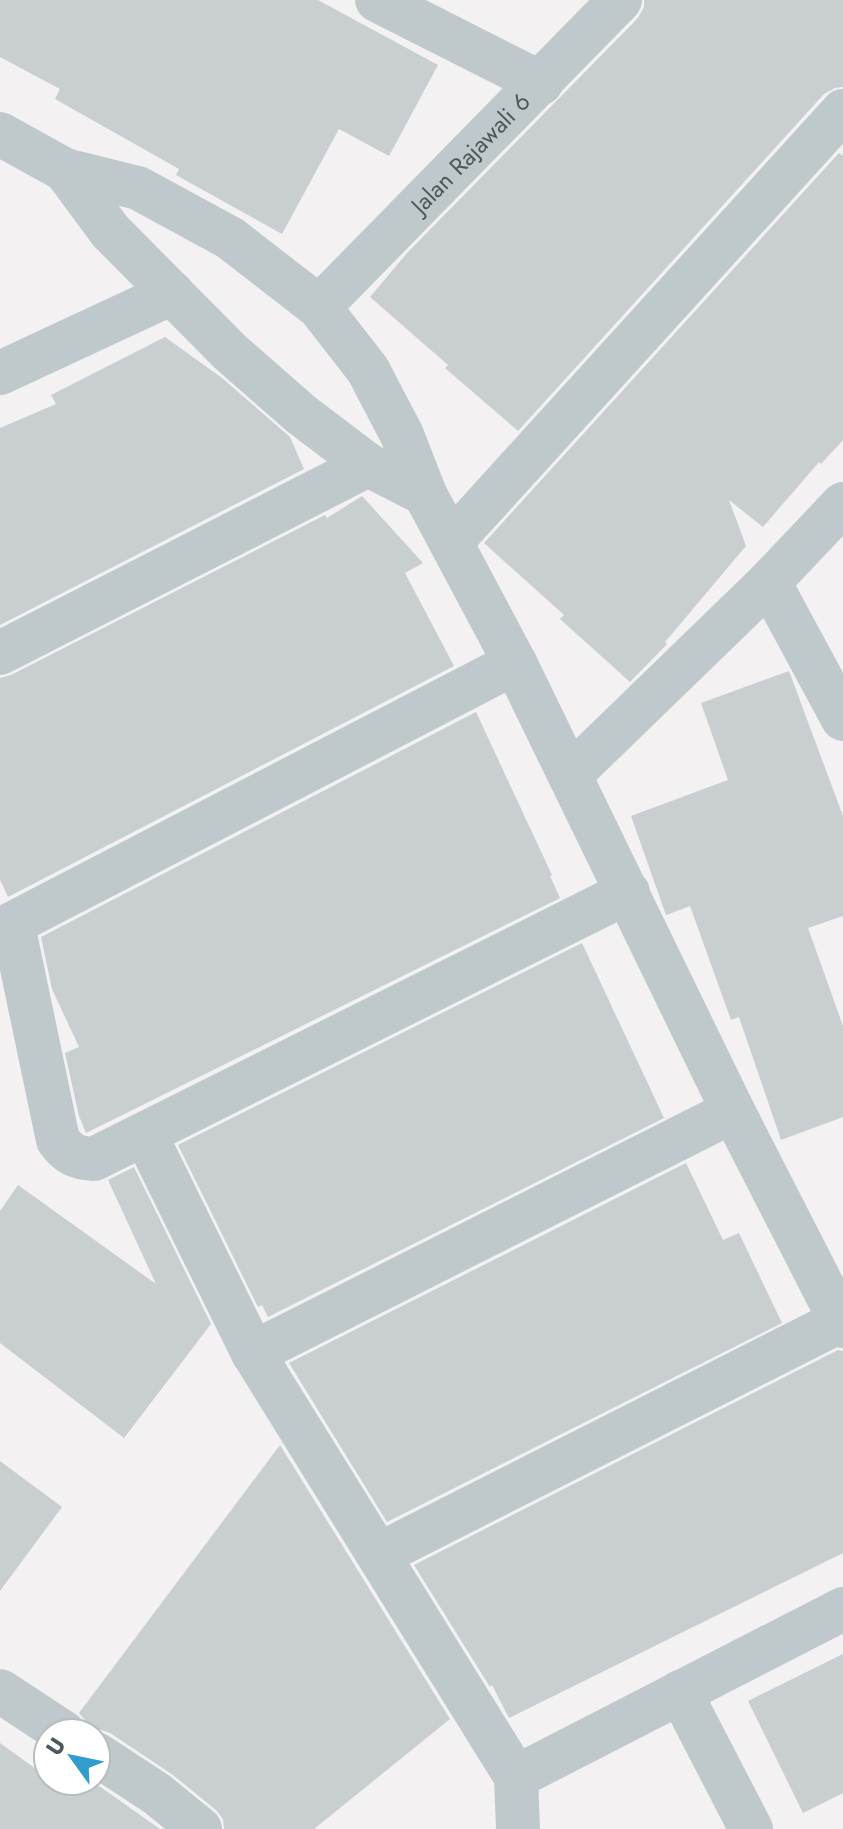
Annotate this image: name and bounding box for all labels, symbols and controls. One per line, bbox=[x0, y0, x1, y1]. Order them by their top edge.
street label: Jalan Rajawali 6 bbox=[401, 84, 538, 223]
north arrow bbox=[32, 1717, 112, 1797]
text: U bbox=[38, 1731, 73, 1761]

